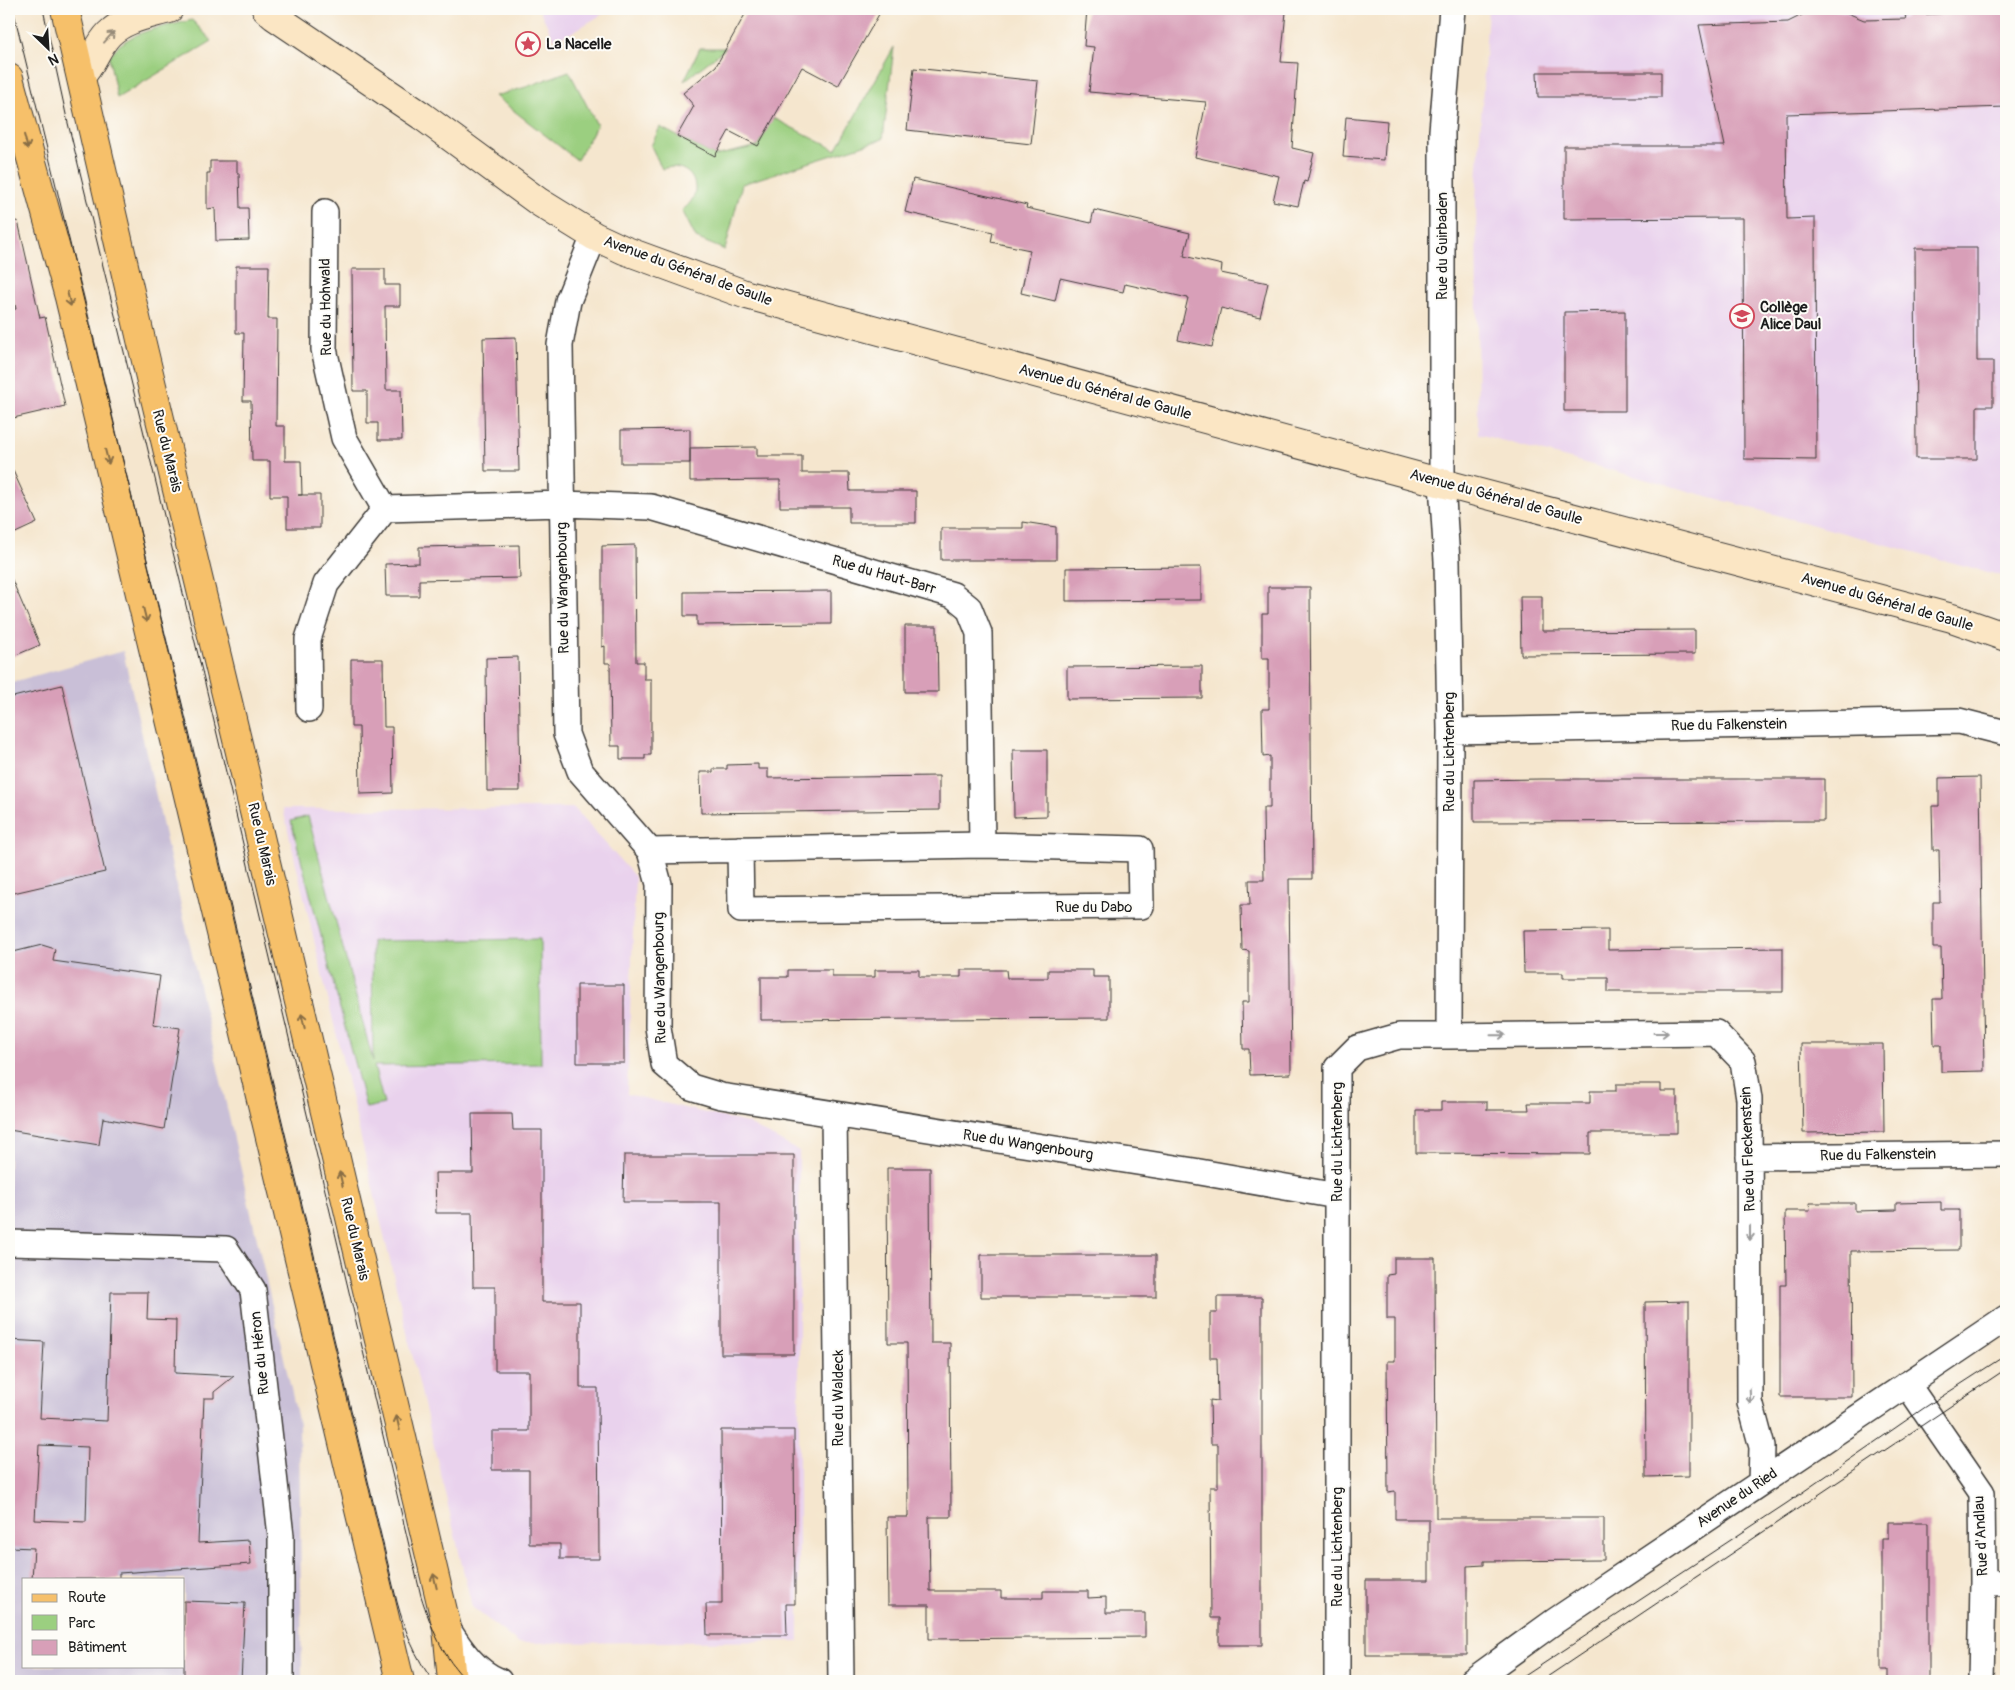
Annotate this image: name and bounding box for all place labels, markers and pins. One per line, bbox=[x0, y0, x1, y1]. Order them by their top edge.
place icon: La Nacelle bbox=[515, 31, 541, 57]
place label: La Nacelle bbox=[546, 35, 612, 54]
place label: Collège Alice Daul bbox=[1760, 298, 1821, 334]
school or university icon: Collège Alice Daul bbox=[1729, 303, 1755, 329]

